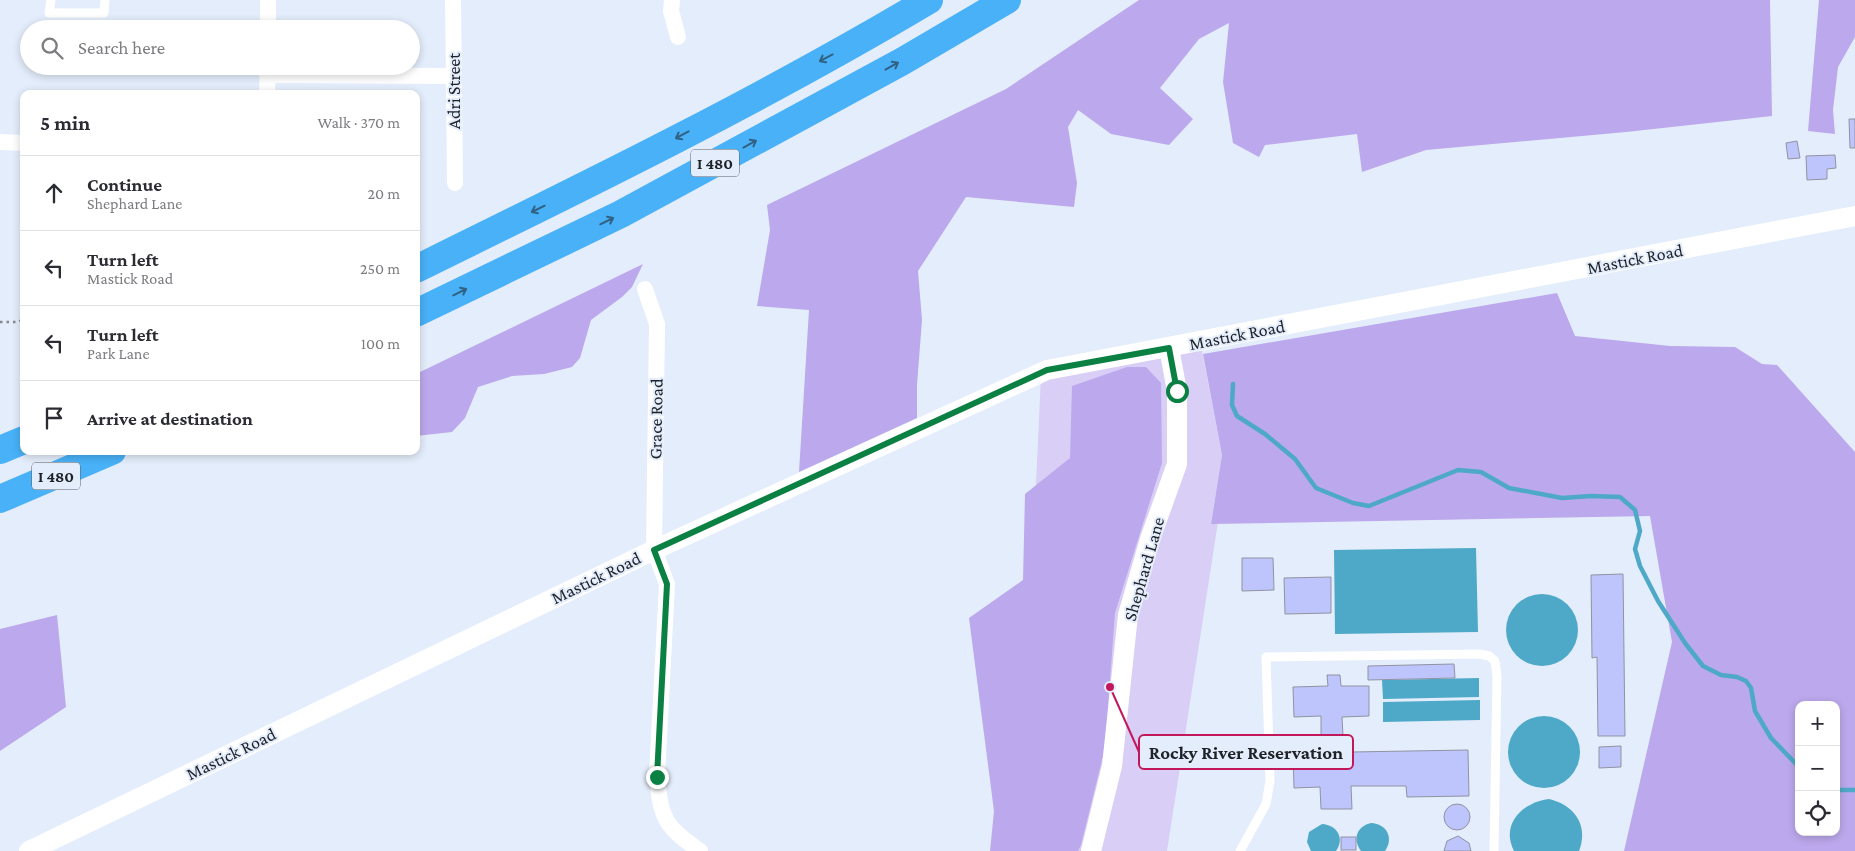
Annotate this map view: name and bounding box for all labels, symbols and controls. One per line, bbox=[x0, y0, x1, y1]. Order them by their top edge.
search box bbox=[20, 20, 420, 75]
icon: search bbox=[38, 34, 66, 62]
text: Search here bbox=[78, 37, 165, 58]
street label: Adri Street bbox=[444, 52, 464, 129]
one-way arrow bbox=[818, 53, 833, 63]
one-way arrow bbox=[885, 61, 899, 71]
text: 5 min bbox=[40, 111, 90, 135]
text: Walk · 370 m bbox=[317, 114, 400, 131]
one-way arrow bbox=[675, 131, 690, 140]
one-way arrow bbox=[742, 139, 757, 149]
road number: I 480 bbox=[691, 150, 739, 177]
text: Continue bbox=[87, 174, 162, 195]
icon: ahead bbox=[40, 179, 68, 207]
text: 20 m bbox=[367, 185, 400, 202]
text: Shephard Lane bbox=[87, 195, 182, 212]
one-way arrow bbox=[531, 205, 546, 214]
one-way arrow bbox=[599, 216, 614, 226]
street label: Mastick Road bbox=[1586, 240, 1685, 278]
text: Turn left bbox=[87, 249, 159, 270]
icon: left bbox=[40, 254, 68, 282]
text: 250 m bbox=[360, 260, 400, 277]
text: Mastick Road bbox=[87, 270, 173, 287]
one-way arrow bbox=[452, 287, 467, 296]
street label: Mastick Road bbox=[1188, 316, 1287, 354]
text: Turn left bbox=[87, 324, 159, 345]
icon: left bbox=[40, 329, 68, 357]
text: 100 m bbox=[361, 335, 400, 352]
text: Park Lane bbox=[87, 345, 149, 362]
street label: Grace Road bbox=[645, 378, 667, 460]
route start bbox=[1166, 380, 1189, 403]
icon: arrive bbox=[40, 404, 68, 432]
text: Arrive at destination bbox=[87, 408, 253, 429]
road number: I 480 bbox=[32, 462, 80, 490]
street label: Shephard Lane bbox=[1120, 515, 1168, 623]
street label: Mastick Road bbox=[548, 548, 644, 608]
map controls bbox=[1795, 701, 1840, 836]
button: + bbox=[1795, 701, 1840, 746]
street label: Mastick Road bbox=[183, 724, 279, 784]
callout: Rocky River Reservation bbox=[1139, 735, 1353, 769]
text: Rocky River Reservation bbox=[1149, 742, 1343, 763]
button: − bbox=[1795, 746, 1840, 791]
route end bbox=[646, 766, 669, 789]
button: locate bbox=[1795, 791, 1840, 836]

